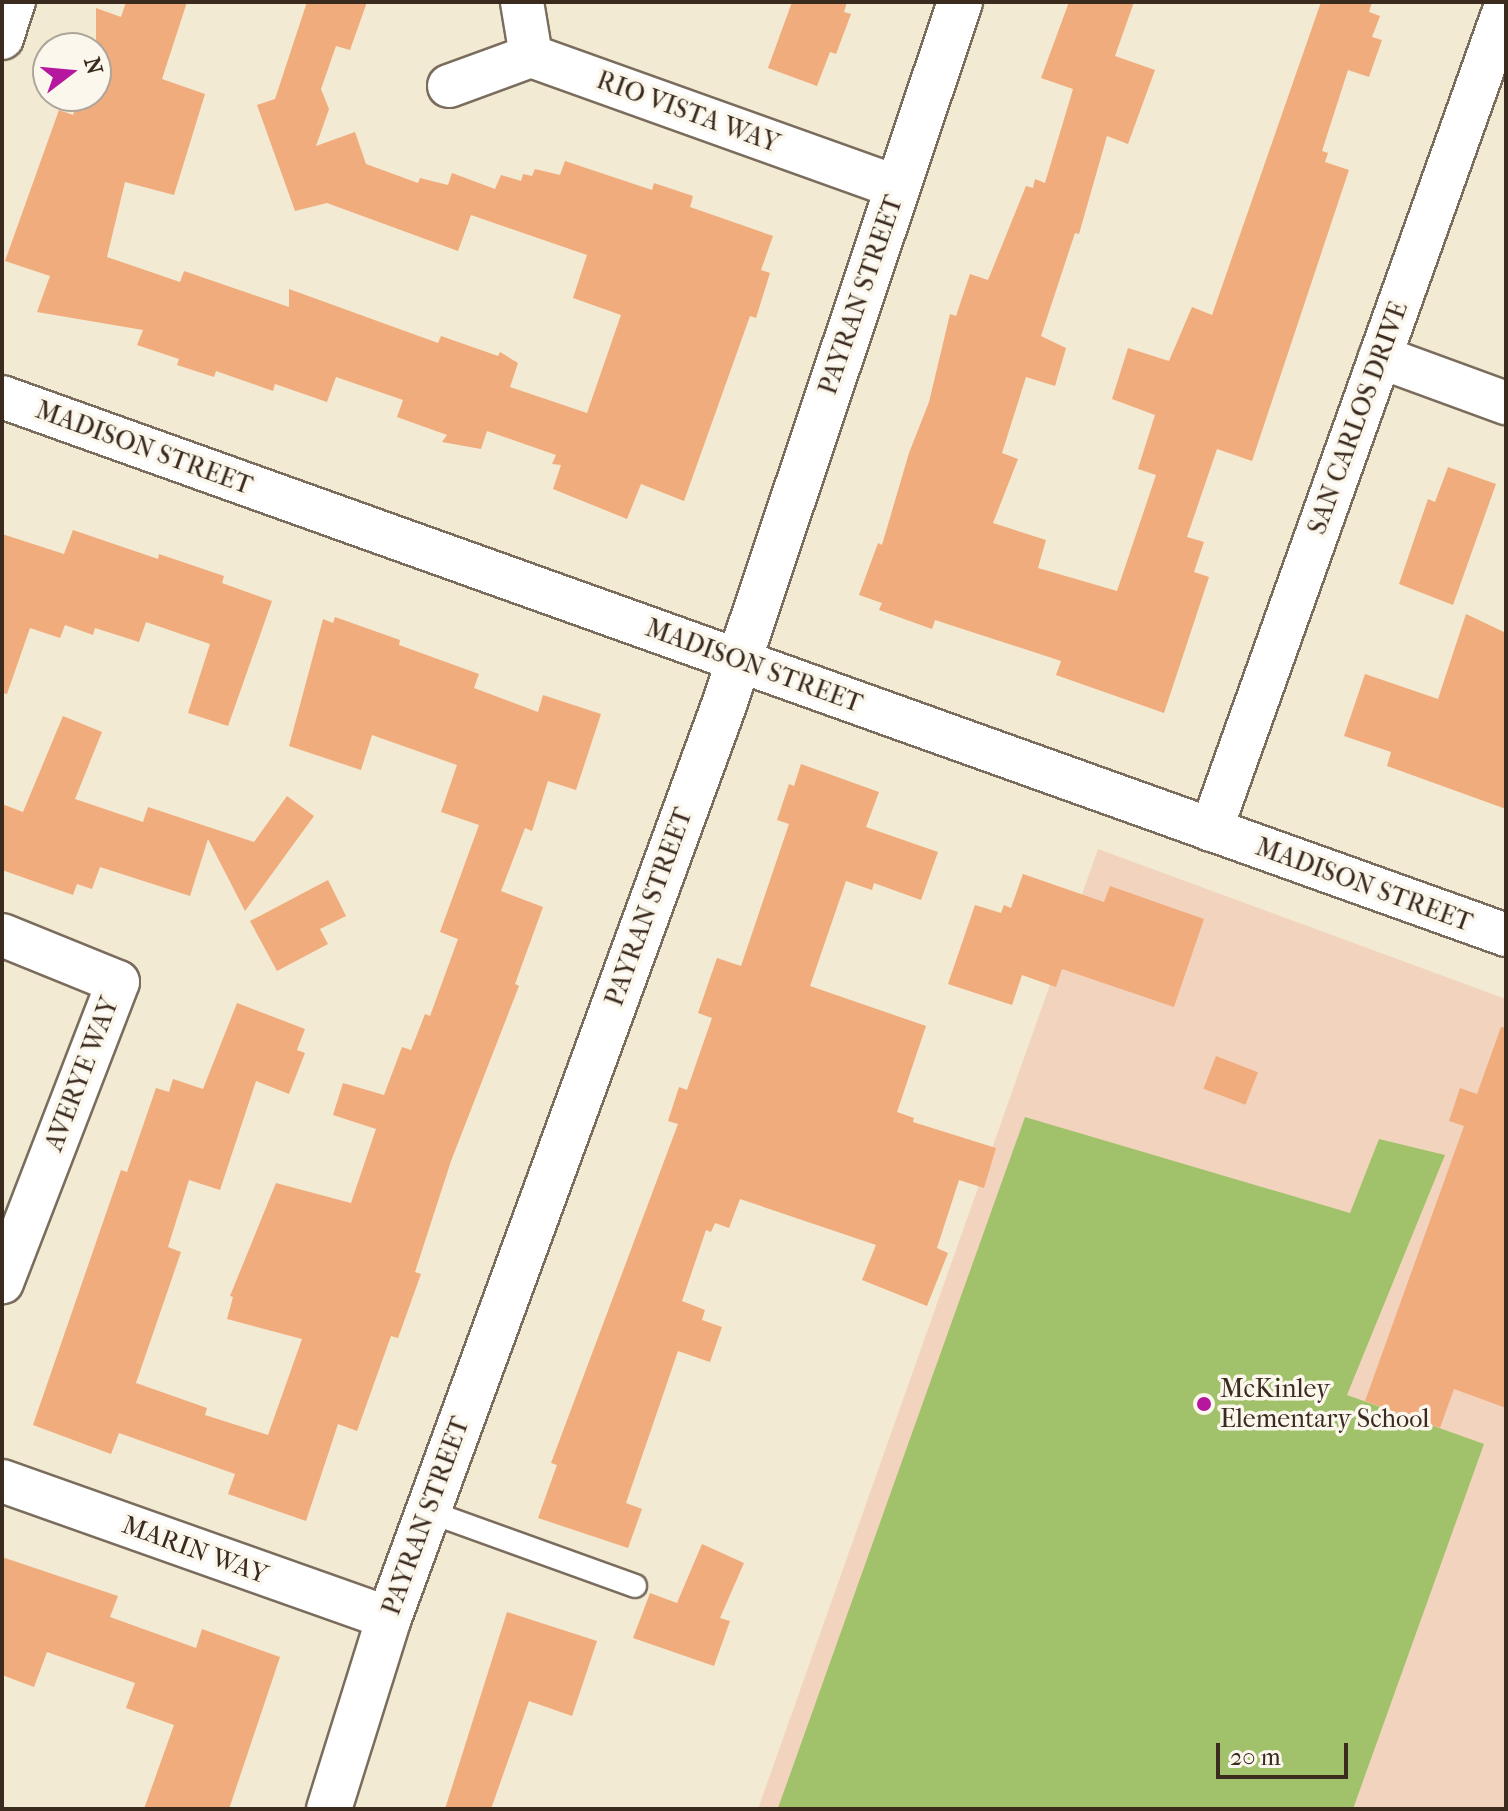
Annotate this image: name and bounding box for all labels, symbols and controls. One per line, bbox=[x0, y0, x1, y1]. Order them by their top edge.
north arrow bbox=[32, 32, 112, 112]
text: N bbox=[78, 54, 108, 78]
street label: RIO VISTA WAY bbox=[592, 64, 784, 160]
street label: PAYRAN STREET bbox=[812, 191, 910, 399]
street label: SAN CARLOS DRIVE bbox=[1301, 297, 1415, 539]
street label: MADISON STREET bbox=[31, 394, 257, 502]
street label: MADISON STREET bbox=[641, 612, 867, 720]
street label: PAYRAN STREET bbox=[599, 804, 699, 1010]
street label: MADISON STREET bbox=[1251, 831, 1477, 939]
street label: AVERYE WAY bbox=[38, 993, 126, 1155]
place label: McKinley Elementary School bbox=[1220, 1373, 1429, 1434]
marker: McKinley Elementary School bbox=[1195, 1395, 1213, 1413]
street label: PAYRAN STREET bbox=[376, 1413, 476, 1619]
street label: MARIN WAY bbox=[118, 1509, 272, 1591]
scale bar bbox=[1220, 1727, 1352, 1777]
text: 20 m bbox=[1230, 1743, 1281, 1771]

